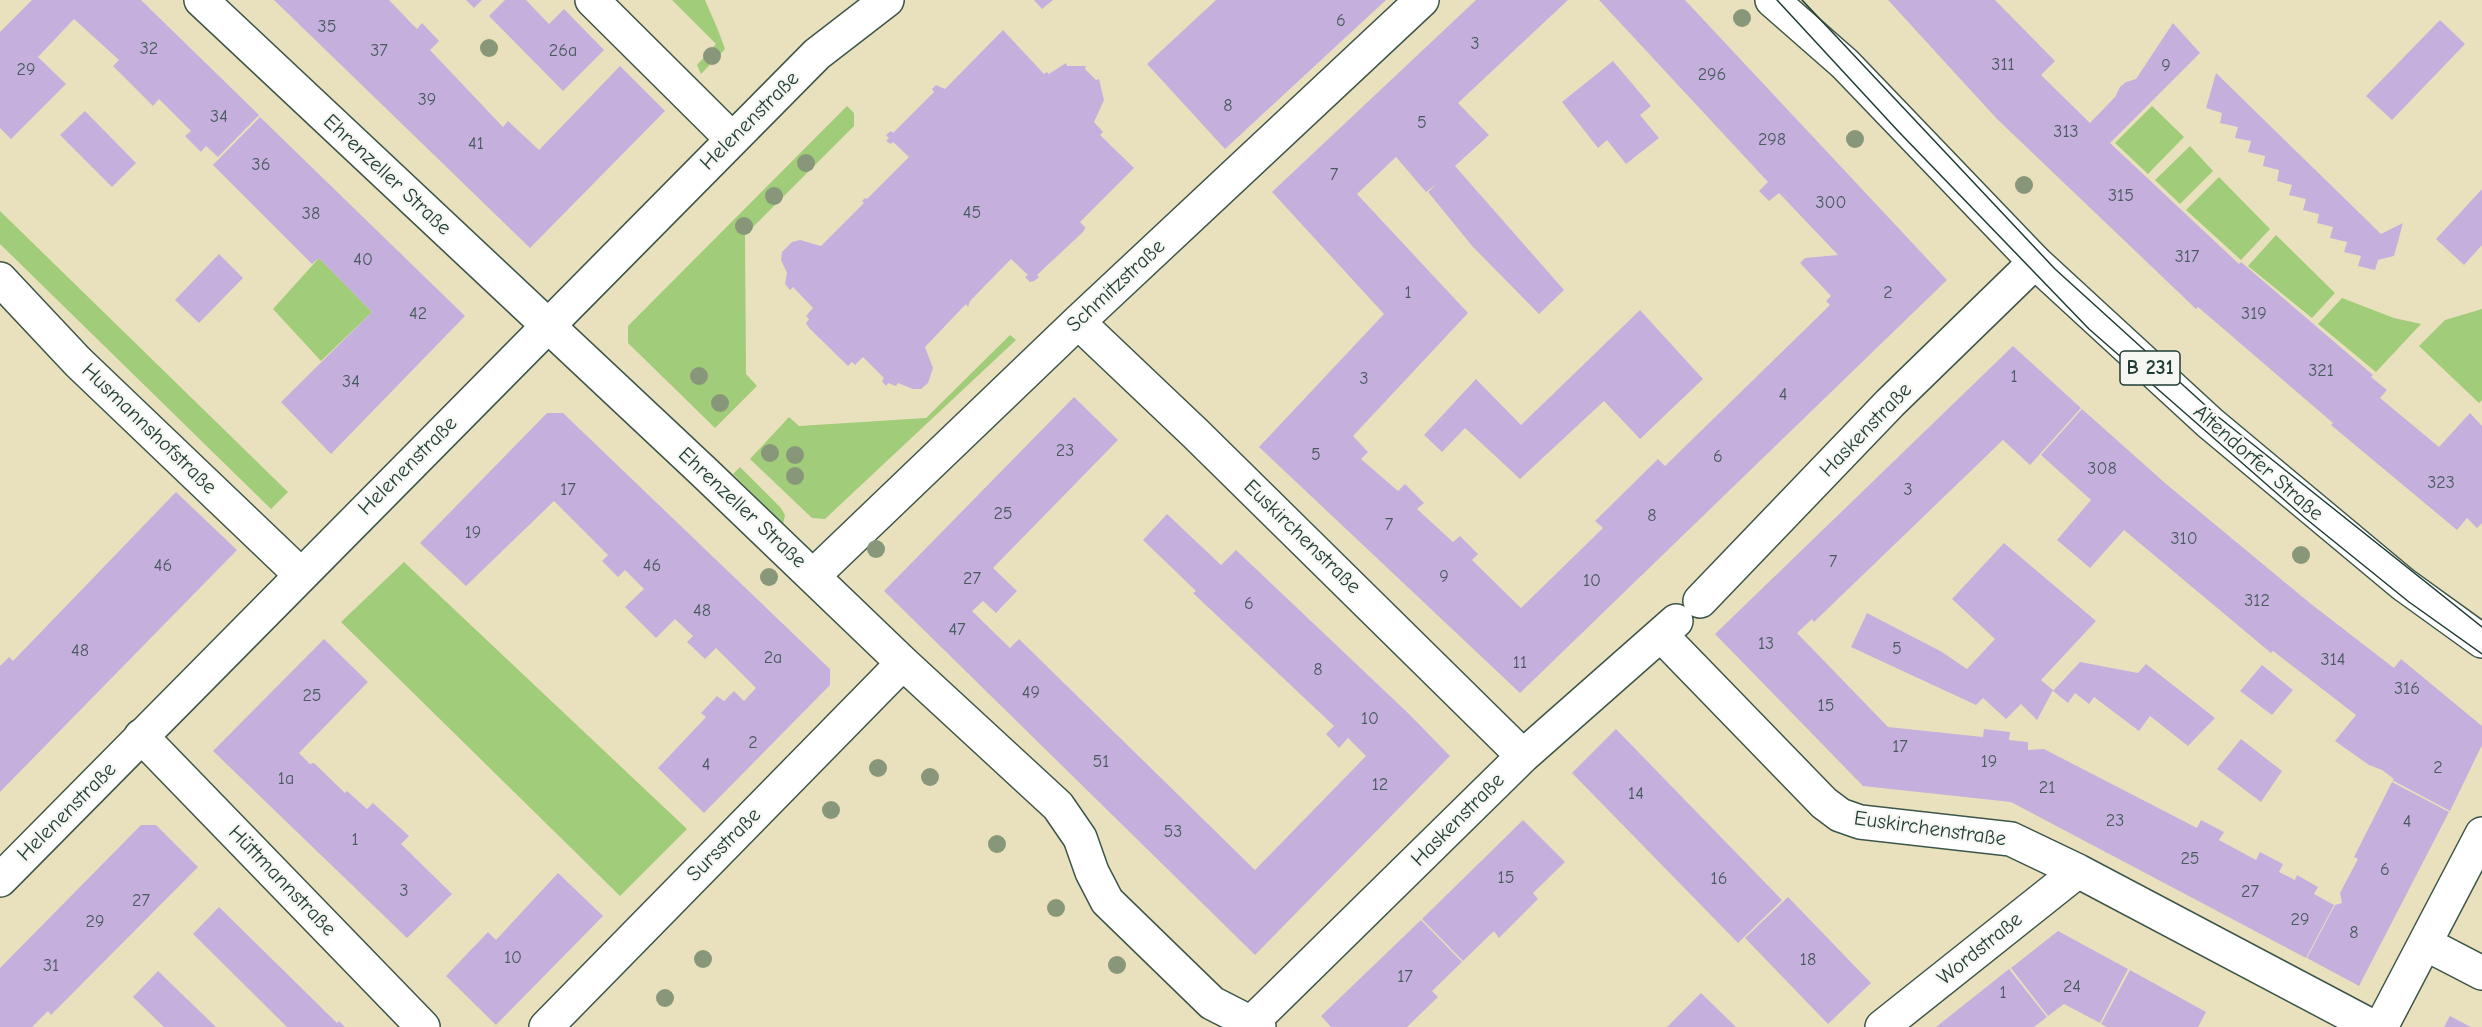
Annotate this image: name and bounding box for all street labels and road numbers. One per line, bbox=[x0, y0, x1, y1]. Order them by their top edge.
street label: Helenenstraße bbox=[695, 66, 805, 176]
street label: Ehrenzeller Straße bbox=[318, 109, 456, 241]
street label: Schmitzstraße bbox=[1062, 234, 1170, 338]
road number: B 231 bbox=[2120, 351, 2180, 385]
street label: Husmannshofstraße bbox=[76, 358, 222, 500]
street label: Haskenstraße bbox=[1815, 377, 1917, 483]
street label: Altendorfer Straße bbox=[2188, 400, 2328, 526]
street label: Helenenstraße bbox=[353, 411, 463, 521]
street label: Ehrenzeller Straße bbox=[673, 442, 811, 574]
street label: Euskirchenstraße bbox=[1238, 475, 1366, 599]
street label: Helenenstraße bbox=[12, 757, 122, 867]
street label: Haskenstraße bbox=[1406, 768, 1510, 872]
street label: Sursstraße bbox=[682, 803, 766, 887]
street label: Euskirchenstraße bbox=[1852, 806, 2008, 852]
street label: Hüttmannstraße bbox=[223, 820, 341, 942]
street label: Wordstraße bbox=[1932, 907, 2028, 991]

